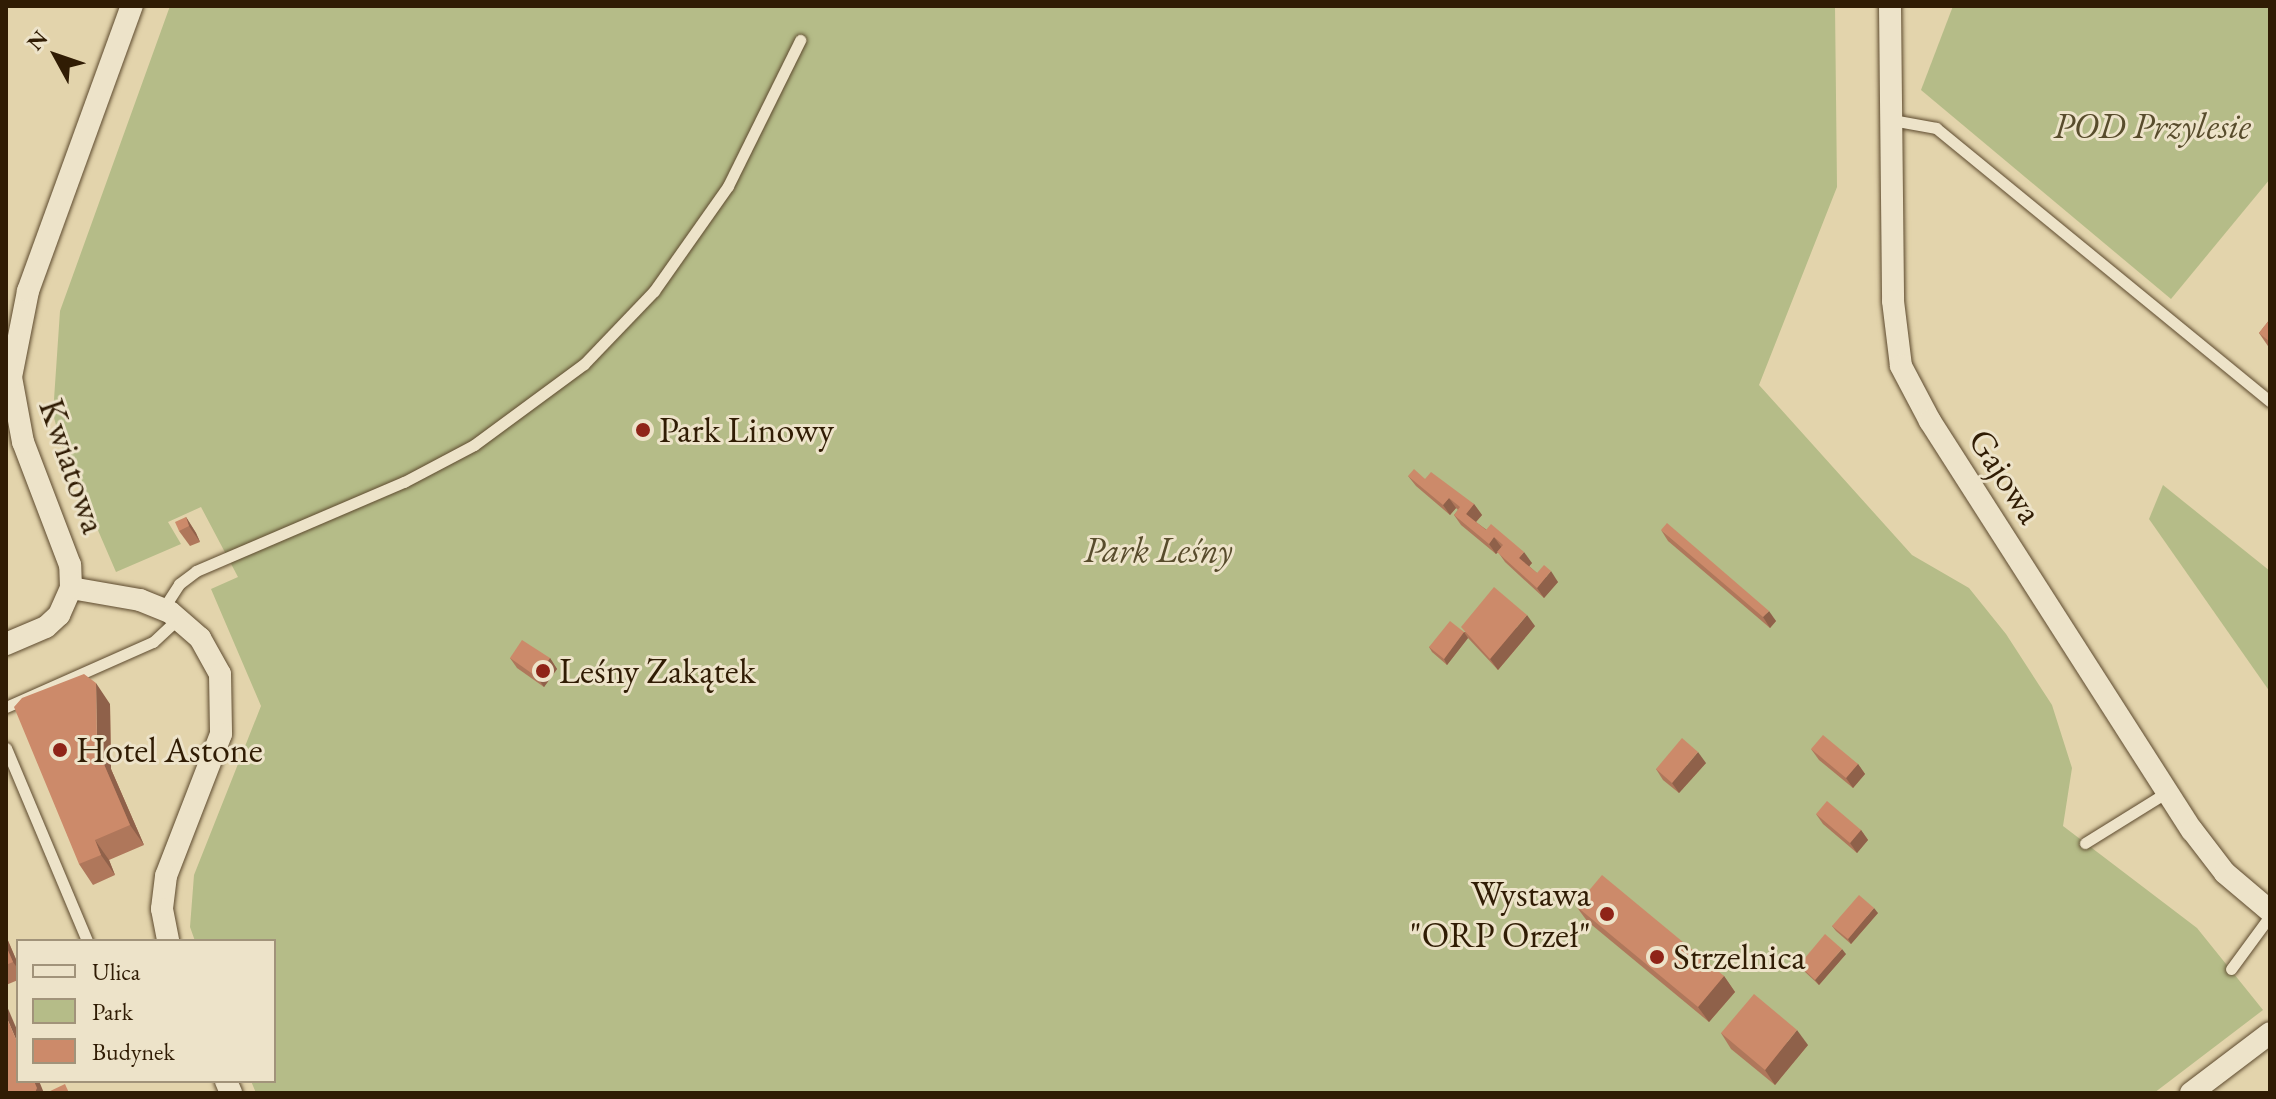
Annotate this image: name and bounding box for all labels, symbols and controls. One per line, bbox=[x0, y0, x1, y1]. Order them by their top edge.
north arrow bbox=[16, 16, 96, 96]
text: N bbox=[20, 24, 54, 56]
park label: POD Przylesie bbox=[2053, 104, 2251, 148]
street label: Kwiatowa bbox=[30, 393, 116, 539]
place label: Park Linowy bbox=[659, 408, 834, 452]
marker: Park Linowy bbox=[634, 421, 652, 439]
street label: Gajowa bbox=[1960, 421, 2052, 531]
park label: Park Leśny bbox=[1084, 528, 1232, 572]
place label: Leśny Zakątek bbox=[559, 649, 756, 693]
marker: Leśny Zakątek bbox=[534, 662, 552, 680]
place label: Hotel Astone bbox=[76, 728, 263, 772]
marker: Hotel Astone bbox=[51, 741, 69, 759]
place label: Wystawa "ORP Orzeł" bbox=[1410, 871, 1591, 956]
marker: Wystawa "ORP Orzeł" bbox=[1598, 905, 1616, 923]
place label: Strzelnica bbox=[1673, 935, 1806, 979]
legend bbox=[16, 939, 276, 1083]
marker: Strzelnica bbox=[1648, 948, 1666, 966]
text: Ulica bbox=[92, 956, 140, 987]
text: Park bbox=[92, 996, 133, 1027]
text: Budynek bbox=[92, 1036, 175, 1067]

